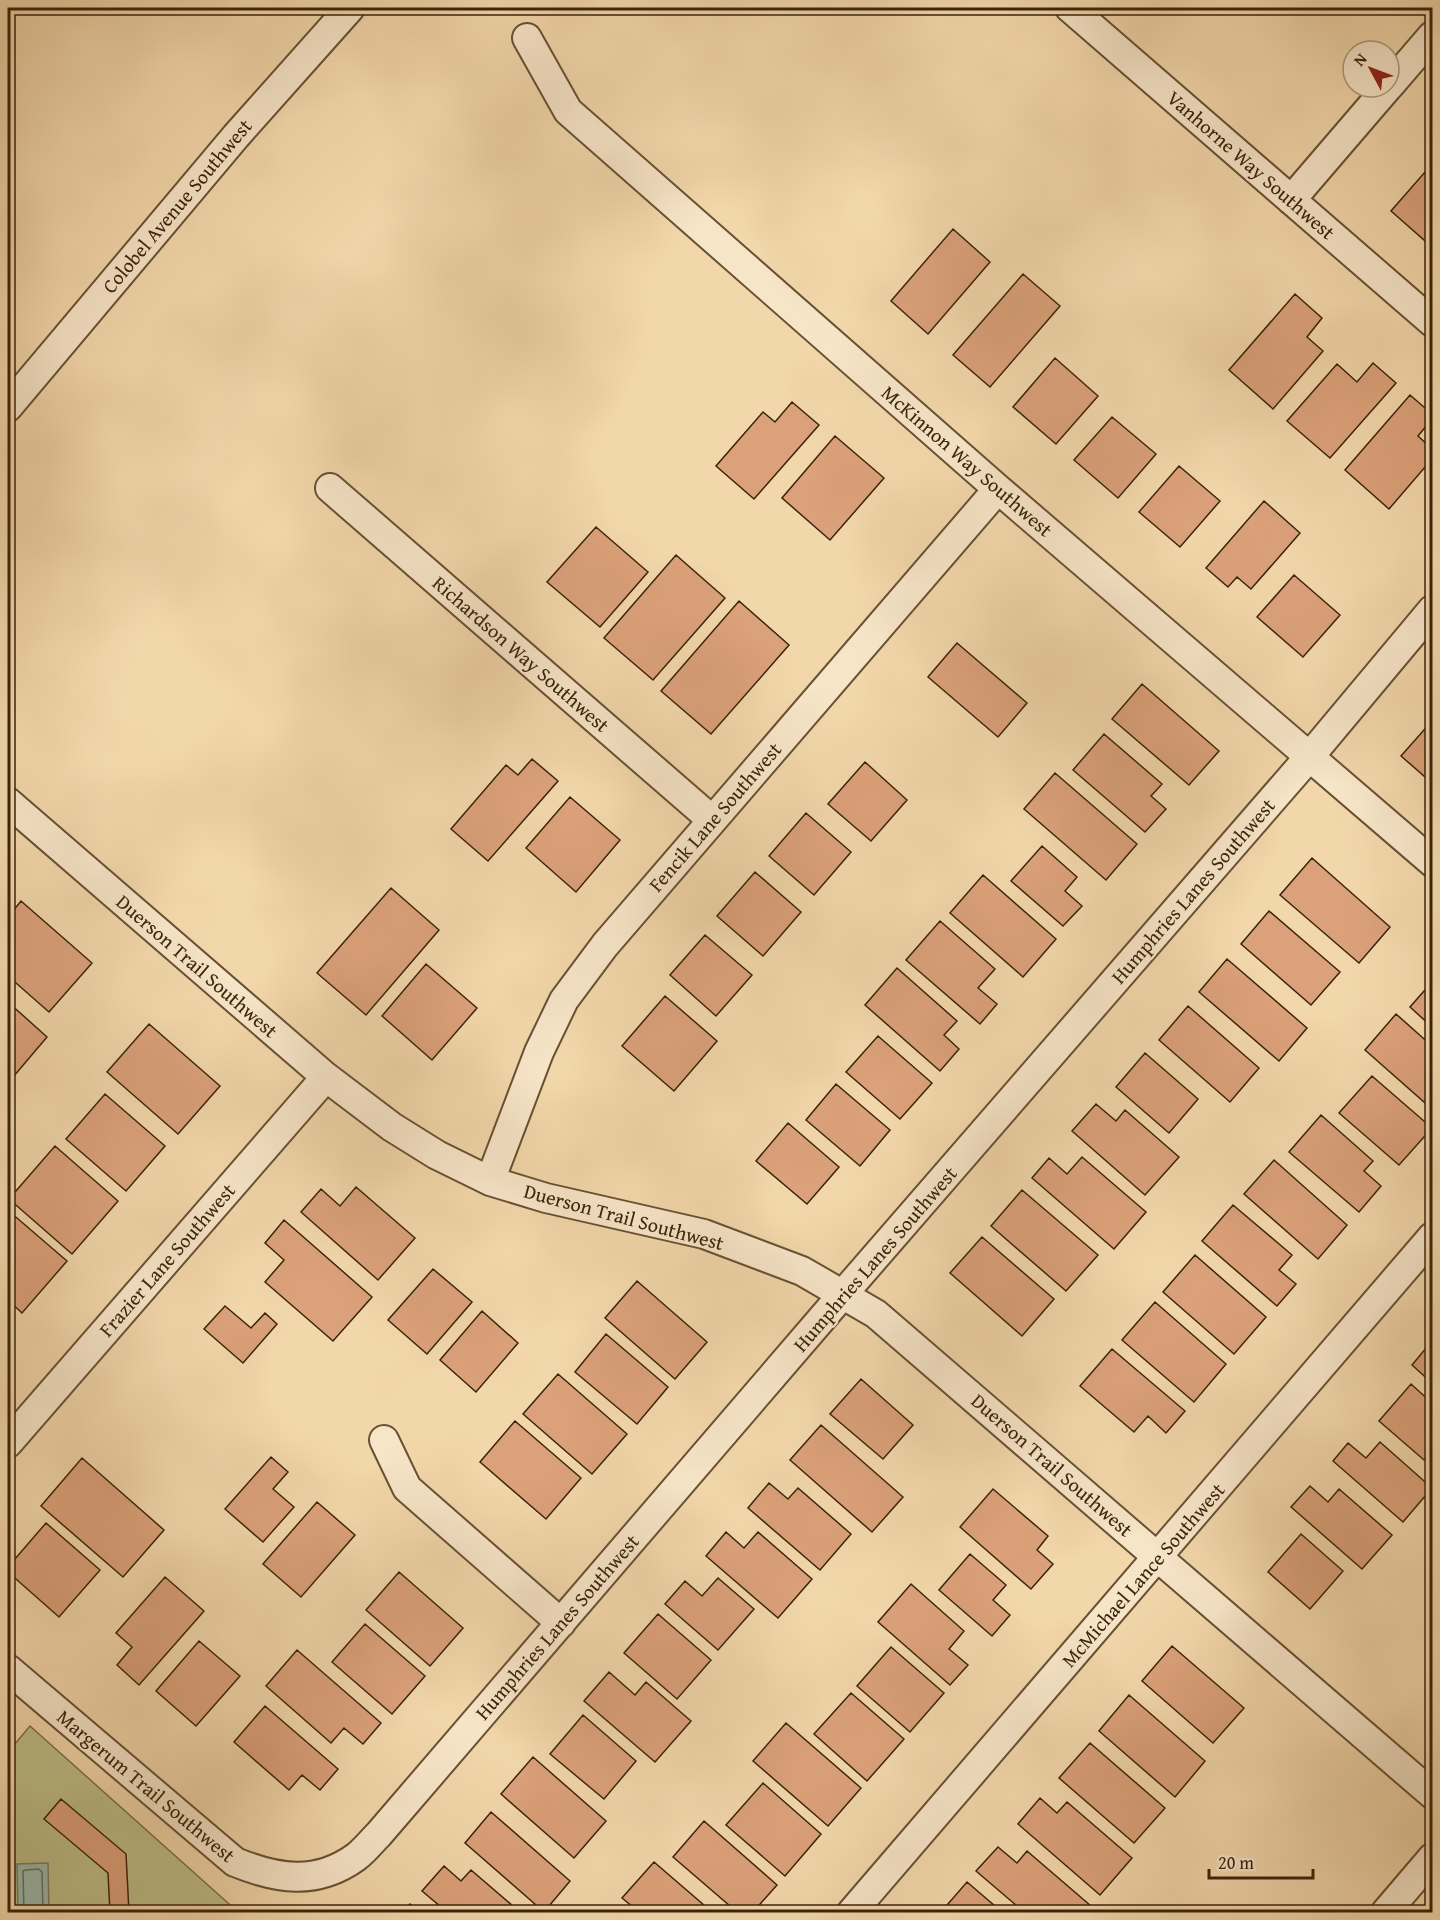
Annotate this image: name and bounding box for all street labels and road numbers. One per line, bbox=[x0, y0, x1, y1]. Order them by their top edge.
street label: Vanhorne Way Southwest bbox=[1161, 83, 1342, 246]
street label: Colobel Avenue Southwest bbox=[95, 112, 258, 299]
street label: McKinnon Way Southwest bbox=[875, 378, 1059, 543]
street label: Richardson Way Southwest bbox=[426, 568, 616, 739]
street label: Fencik Lane Southwest bbox=[641, 735, 788, 898]
street label: Humphries Lanes Southwest bbox=[1104, 792, 1281, 990]
street label: Duerson Trail Southwest bbox=[110, 887, 285, 1044]
street label: Humphries Lanes Southwest bbox=[786, 1160, 963, 1358]
street label: Duerson Trail Southwest bbox=[521, 1176, 727, 1257]
street label: Frazier Lane Southwest bbox=[92, 1177, 242, 1343]
street label: Duerson Trail Southwest bbox=[965, 1386, 1140, 1543]
street label: McMichael Lance Southwest bbox=[1054, 1476, 1231, 1673]
street label: Humphries Lanes Southwest bbox=[468, 1528, 645, 1726]
street label: Margerum Trail Southwest bbox=[51, 1702, 242, 1869]

